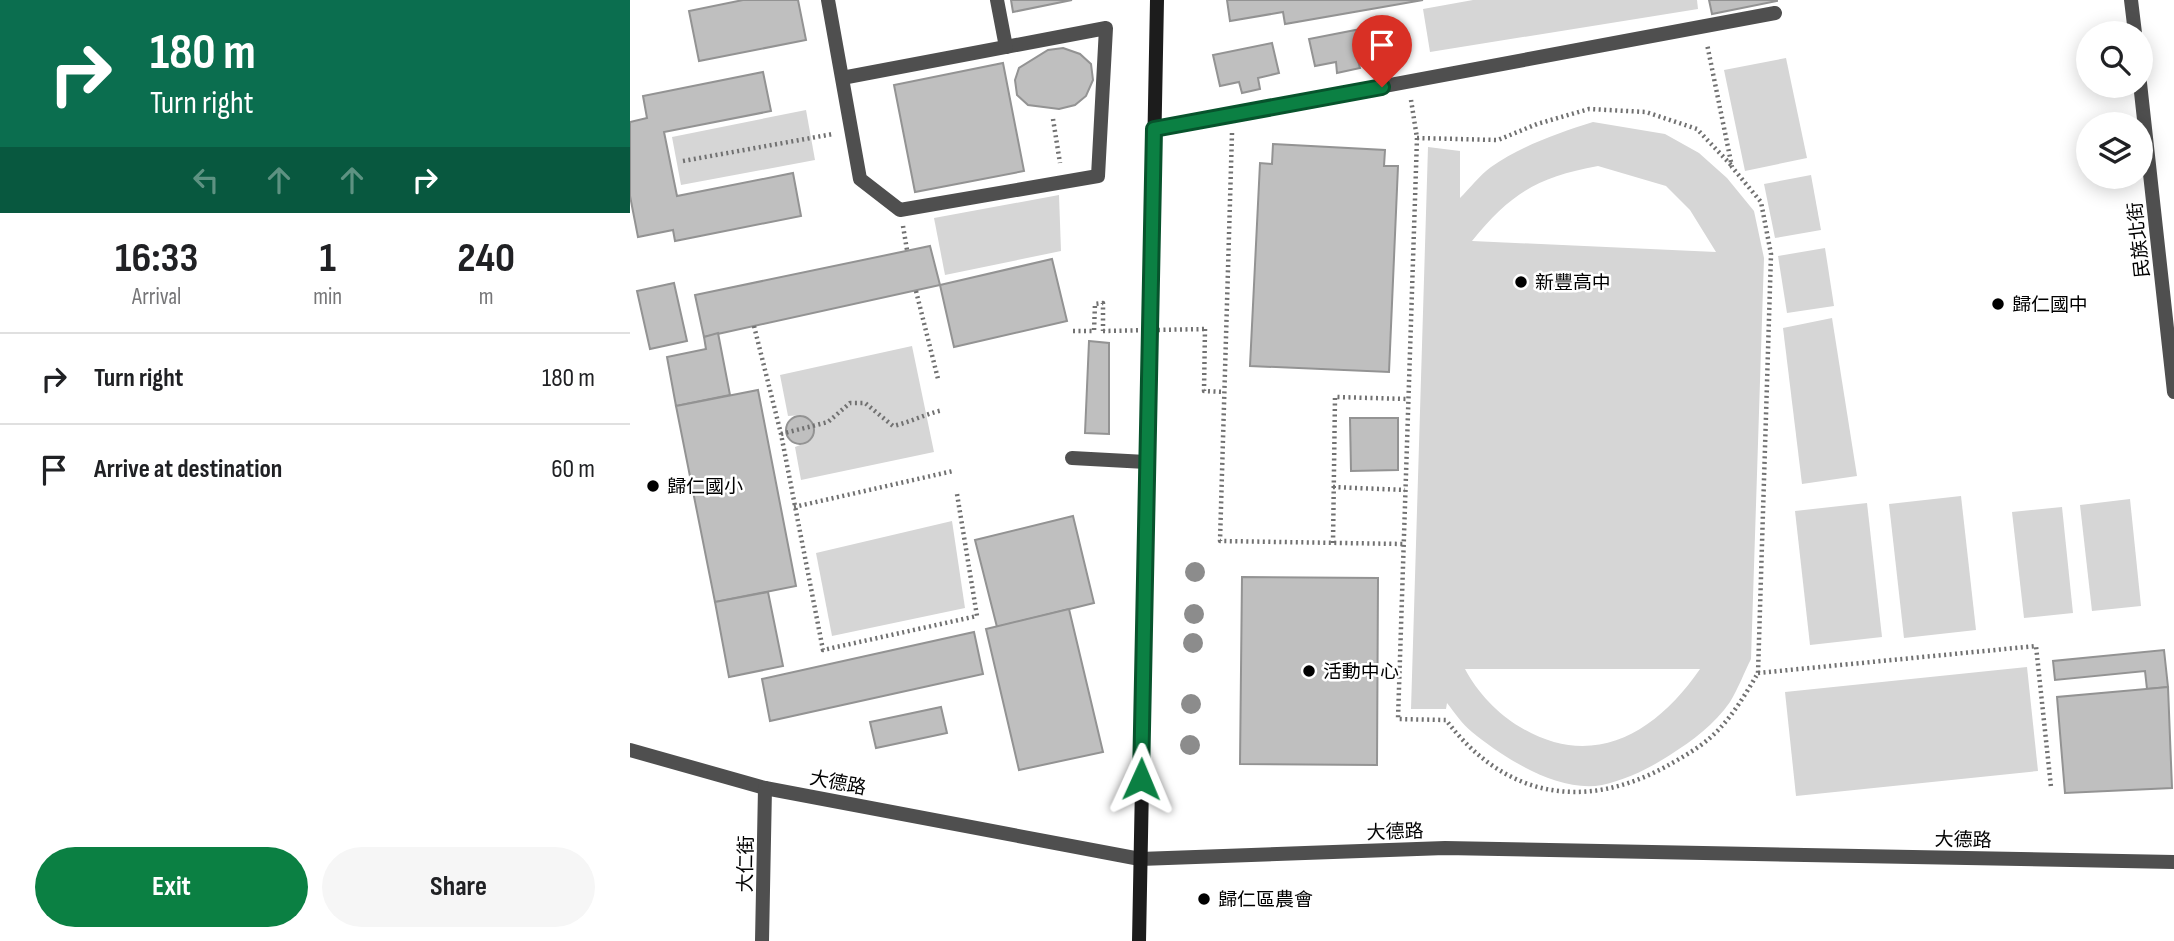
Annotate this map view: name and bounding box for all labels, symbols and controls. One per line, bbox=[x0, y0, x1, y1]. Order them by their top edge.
pin bbox=[1352, 15, 1412, 87]
map controls bbox=[2076, 21, 2153, 189]
button: search bbox=[2076, 21, 2153, 98]
text: 180 m bbox=[150, 24, 256, 83]
icon: arrive bbox=[1363, 26, 1401, 64]
icon: right bbox=[35, 28, 126, 119]
text: Turn right bbox=[150, 84, 254, 123]
button: layers bbox=[2076, 112, 2153, 189]
icon: left bbox=[187, 161, 225, 199]
icon: ahead bbox=[260, 161, 298, 199]
icon: ahead bbox=[333, 161, 371, 199]
icon: right bbox=[406, 161, 444, 199]
street label: 民族北街 bbox=[2124, 201, 2155, 279]
text: 16:33 bbox=[115, 233, 198, 284]
text: 1 bbox=[319, 233, 336, 284]
text: 240 bbox=[457, 233, 515, 284]
place label: 新豐高中 bbox=[1535, 272, 1611, 295]
marker: 新豐高中 bbox=[1513, 274, 1529, 290]
text: Arrival bbox=[132, 283, 181, 311]
text: min bbox=[313, 283, 342, 311]
text: m bbox=[479, 283, 493, 311]
place label: 歸仁國中 bbox=[2012, 294, 2088, 317]
marker: 歸仁國中 bbox=[1990, 296, 2006, 312]
icon: right bbox=[35, 360, 73, 398]
text: Turn right bbox=[94, 363, 183, 394]
text: 180 m bbox=[542, 363, 595, 394]
icon: arrive bbox=[35, 451, 73, 489]
text: Arrive at destination bbox=[94, 454, 282, 485]
text: 60 m bbox=[551, 454, 595, 485]
place label: 歸仁國小 bbox=[667, 476, 743, 499]
marker: 歸仁國小 bbox=[645, 478, 661, 494]
place label: 活動中心 bbox=[1323, 661, 1399, 684]
marker: 活動中心 bbox=[1301, 663, 1317, 679]
position arrow bbox=[1104, 742, 1178, 816]
street label: 大德路 bbox=[808, 767, 868, 800]
street label: 大德路 bbox=[1366, 820, 1424, 845]
street label: 大德路 bbox=[1934, 829, 1992, 852]
street label: 大仁街 bbox=[735, 835, 758, 893]
button: Exit bbox=[35, 847, 308, 927]
button: Share bbox=[322, 847, 595, 927]
place label: 歸仁區農會 bbox=[1218, 889, 1313, 912]
marker: 歸仁區農會 bbox=[1196, 891, 1212, 907]

